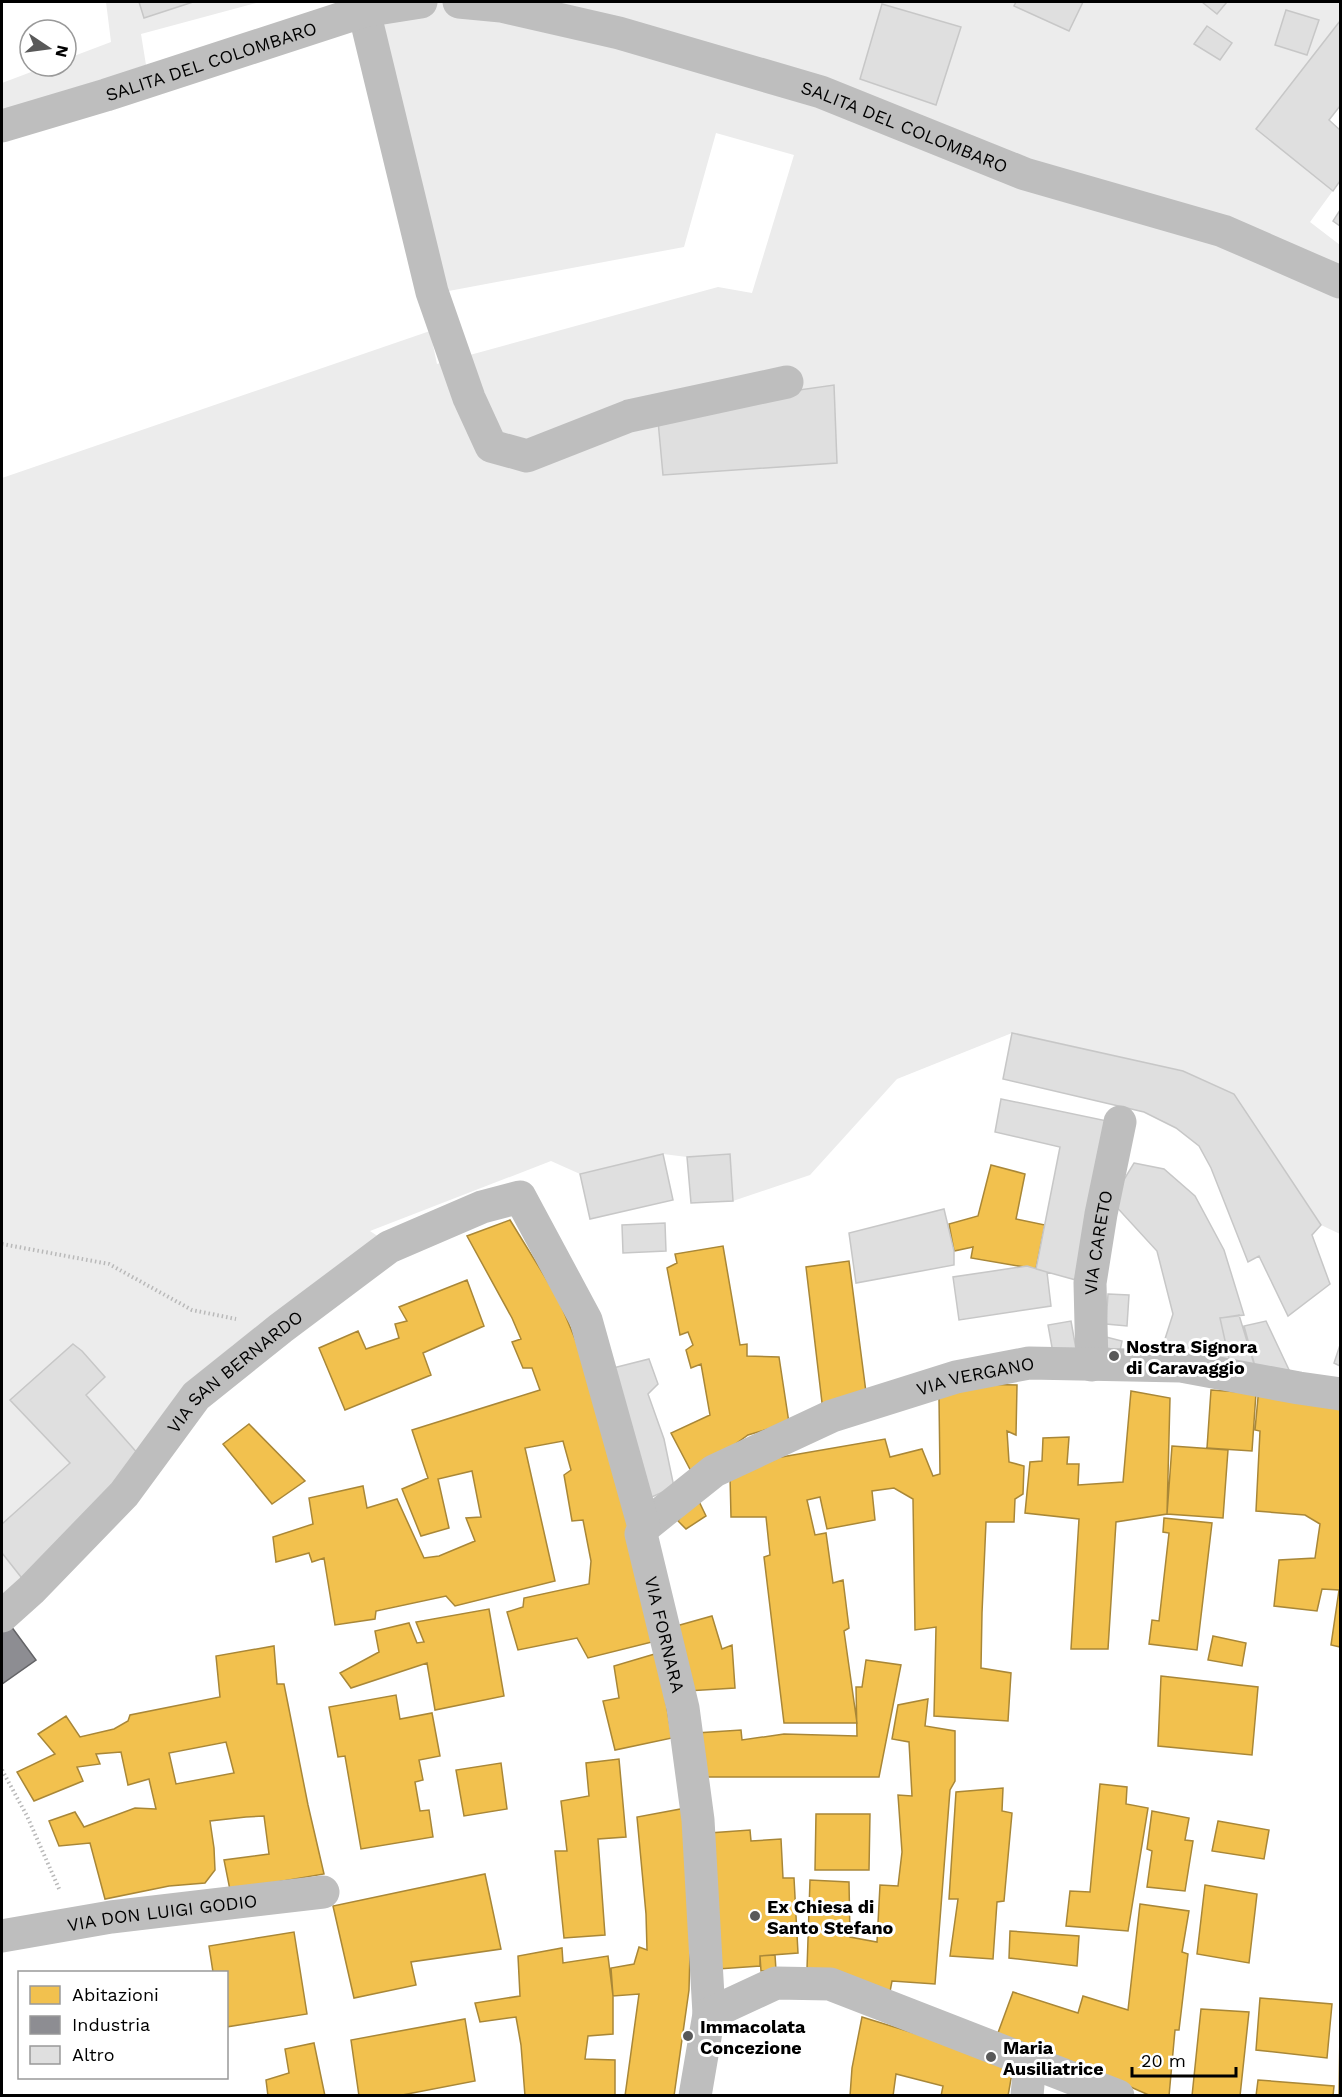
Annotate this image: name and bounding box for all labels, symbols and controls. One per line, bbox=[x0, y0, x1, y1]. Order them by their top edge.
street label: SALITA DEL COLOMBARO bbox=[103, 17, 319, 105]
north arrow bbox=[18, 18, 78, 78]
text: N bbox=[52, 43, 73, 59]
street label: SALITA DEL COLOMBARO bbox=[799, 76, 1011, 177]
street label: VIA CARETO bbox=[1080, 1188, 1116, 1295]
street label: VIA SAN BERNARDO bbox=[162, 1305, 306, 1437]
place label: Nostra Signora di Caravaggio bbox=[1126, 1336, 1258, 1378]
marker: Nostra Signora di Caravaggio bbox=[1107, 1349, 1121, 1363]
street label: VIA VERGANO bbox=[914, 1352, 1036, 1399]
street label: VIA FORNARA bbox=[641, 1574, 689, 1695]
street label: VIA DON LUIGI GODIO bbox=[65, 1889, 258, 1935]
place label: Ex Chiesa di Santo Stefano bbox=[767, 1896, 894, 1938]
marker: Ex Chiesa di Santo Stefano bbox=[748, 1909, 762, 1923]
legend bbox=[18, 1971, 228, 2079]
text: Abitazioni bbox=[72, 1984, 159, 2005]
text: Industria bbox=[72, 2014, 150, 2035]
place label: Immacolata Concezione bbox=[700, 2016, 806, 2058]
marker: Immacolata Concezione bbox=[681, 2029, 695, 2043]
place label: Maria Ausiliatrice bbox=[1003, 2037, 1104, 2079]
scale bar bbox=[1132, 2040, 1236, 2078]
text: Altro bbox=[72, 2044, 114, 2065]
marker: Maria Ausiliatrice bbox=[984, 2050, 998, 2064]
text: 20 m bbox=[1141, 2050, 1186, 2071]

